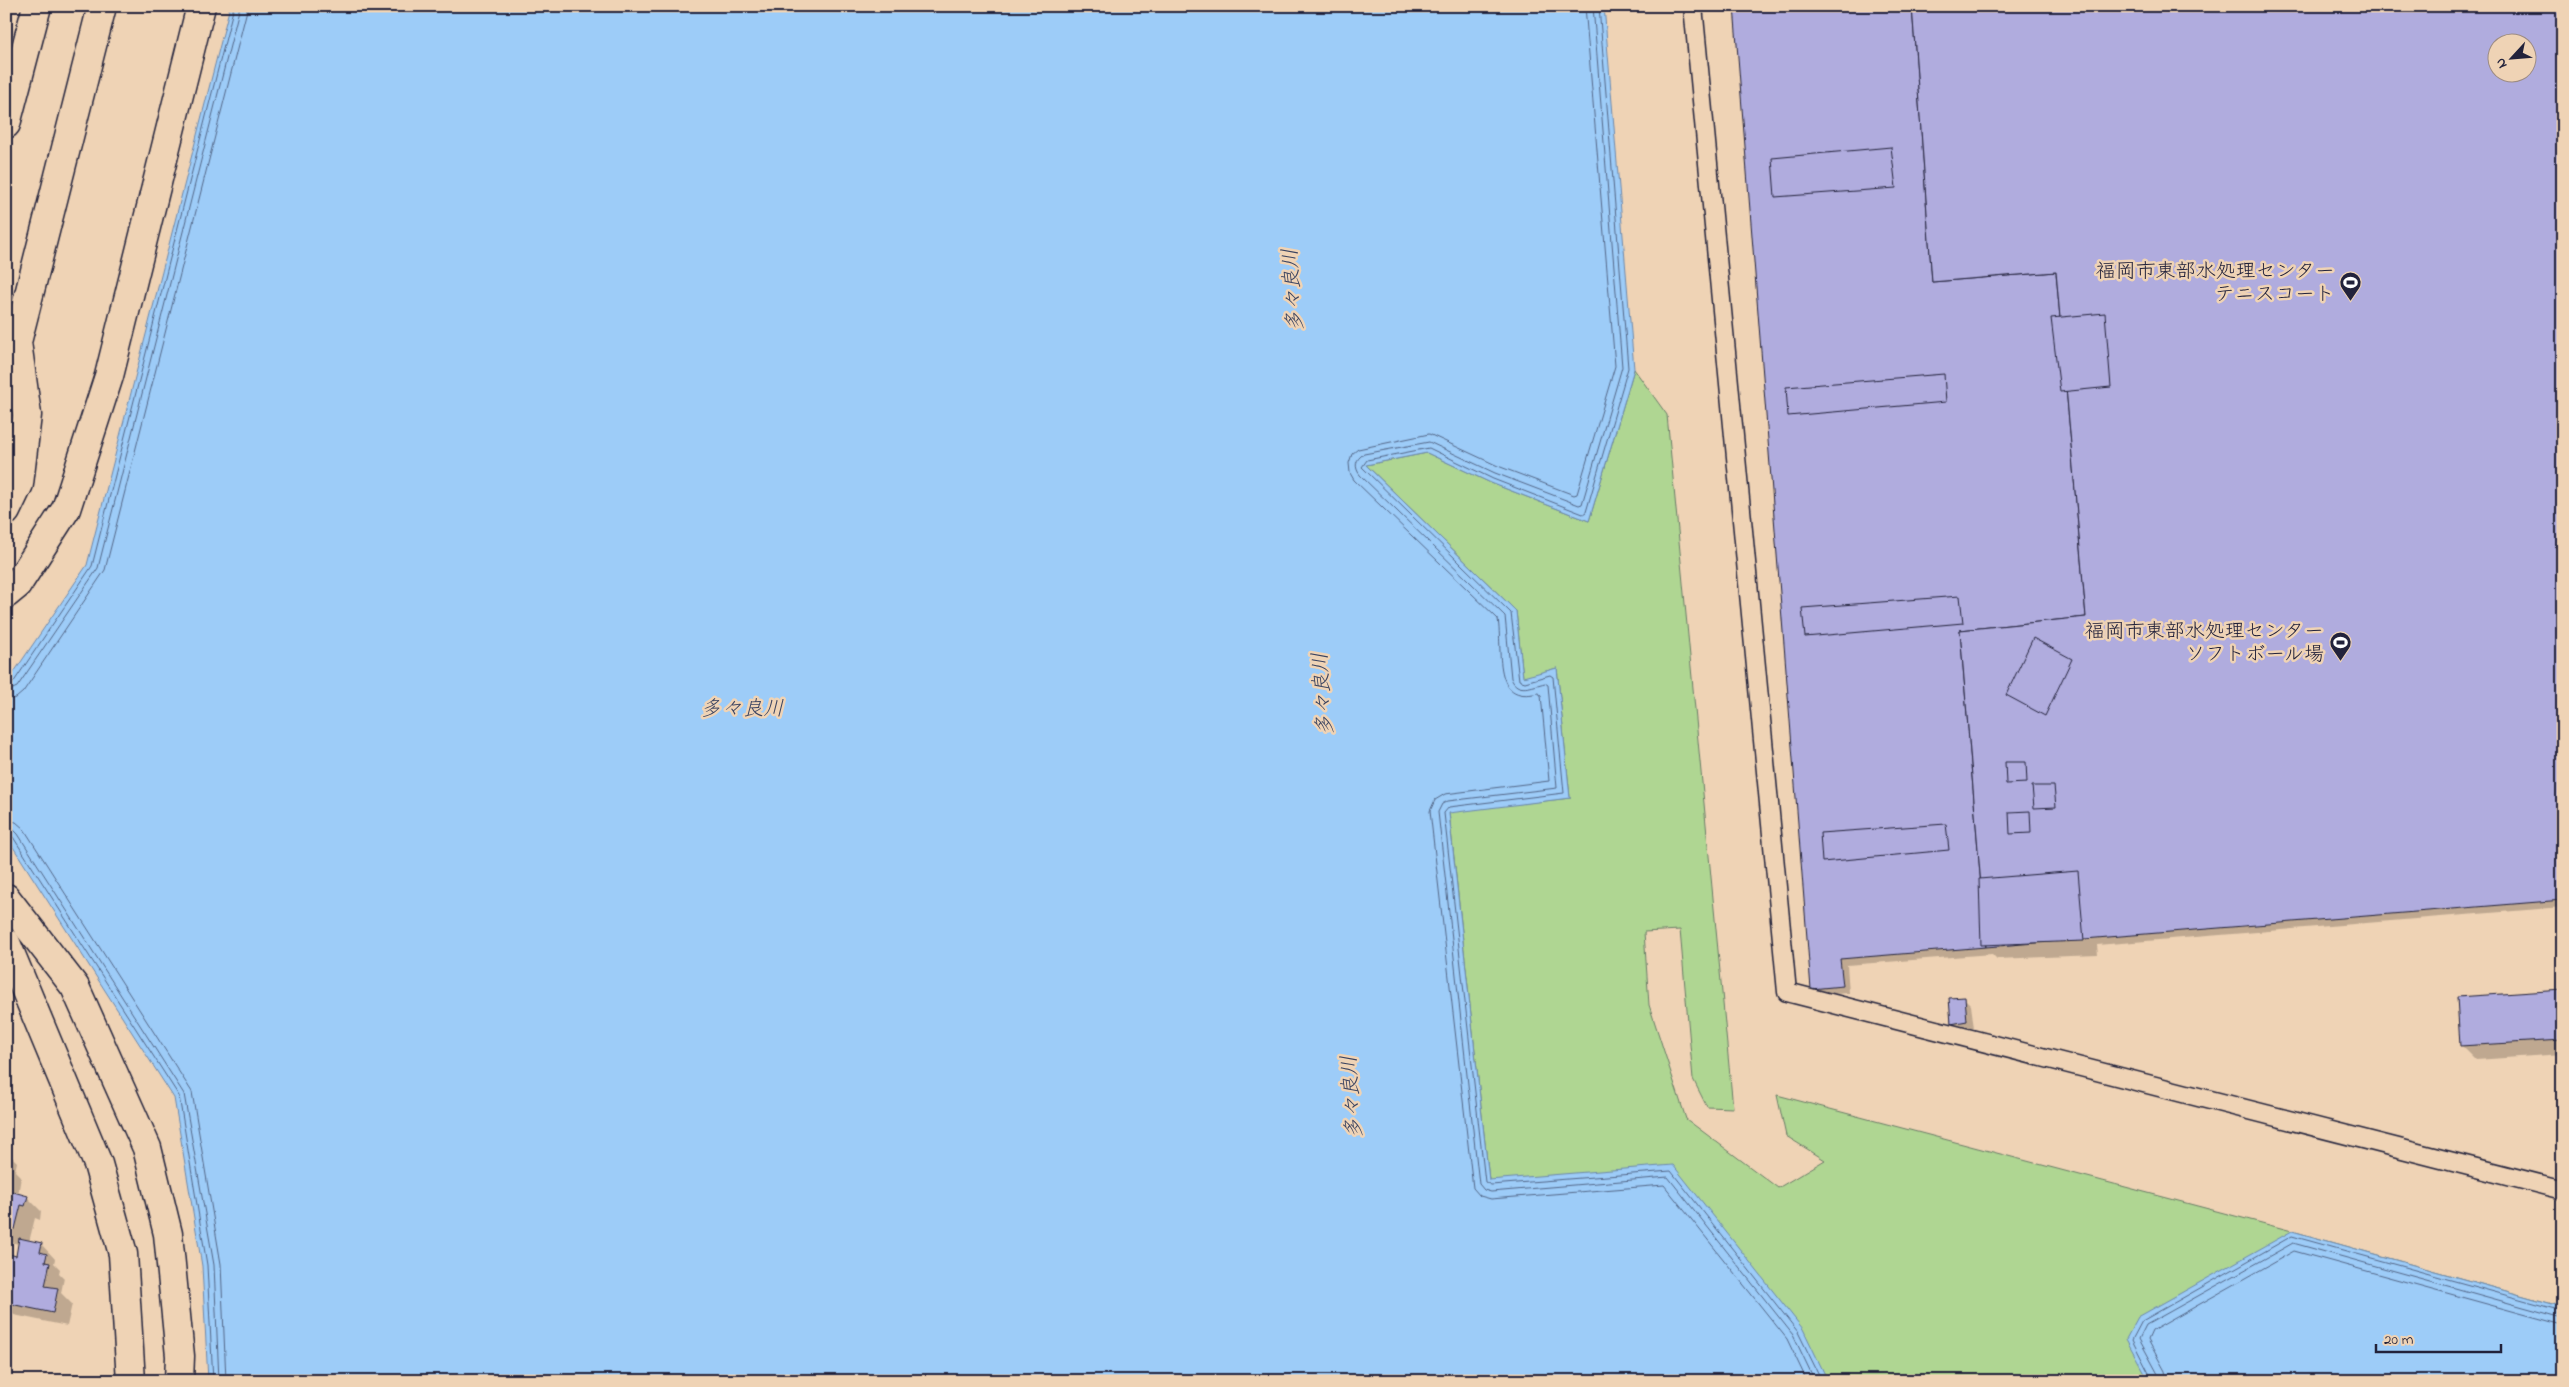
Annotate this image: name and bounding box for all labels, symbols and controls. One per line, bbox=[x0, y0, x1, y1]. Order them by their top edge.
north arrow bbox=[2486, 32, 2536, 82]
text: N bbox=[2490, 54, 2513, 72]
water label: 多々良川 bbox=[1276, 247, 1312, 333]
place label: 福岡市東部水処理センター テニスコート bbox=[2096, 258, 2335, 310]
sports icon: 福岡市東部水処理センター テニスコート bbox=[2339, 271, 2363, 302]
place label: 福岡市東部水処理センター ソフトボール場 bbox=[2085, 618, 2324, 670]
sports icon: 福岡市東部水処理センター ソフトボール場 bbox=[2328, 631, 2352, 662]
water label: 多々良川 bbox=[1306, 651, 1342, 737]
water label: 多々良川 bbox=[700, 695, 784, 725]
water label: 多々良川 bbox=[1335, 1054, 1371, 1140]
scale bar bbox=[2376, 1322, 2502, 1354]
text: 20 m bbox=[2384, 1329, 2414, 1351]

